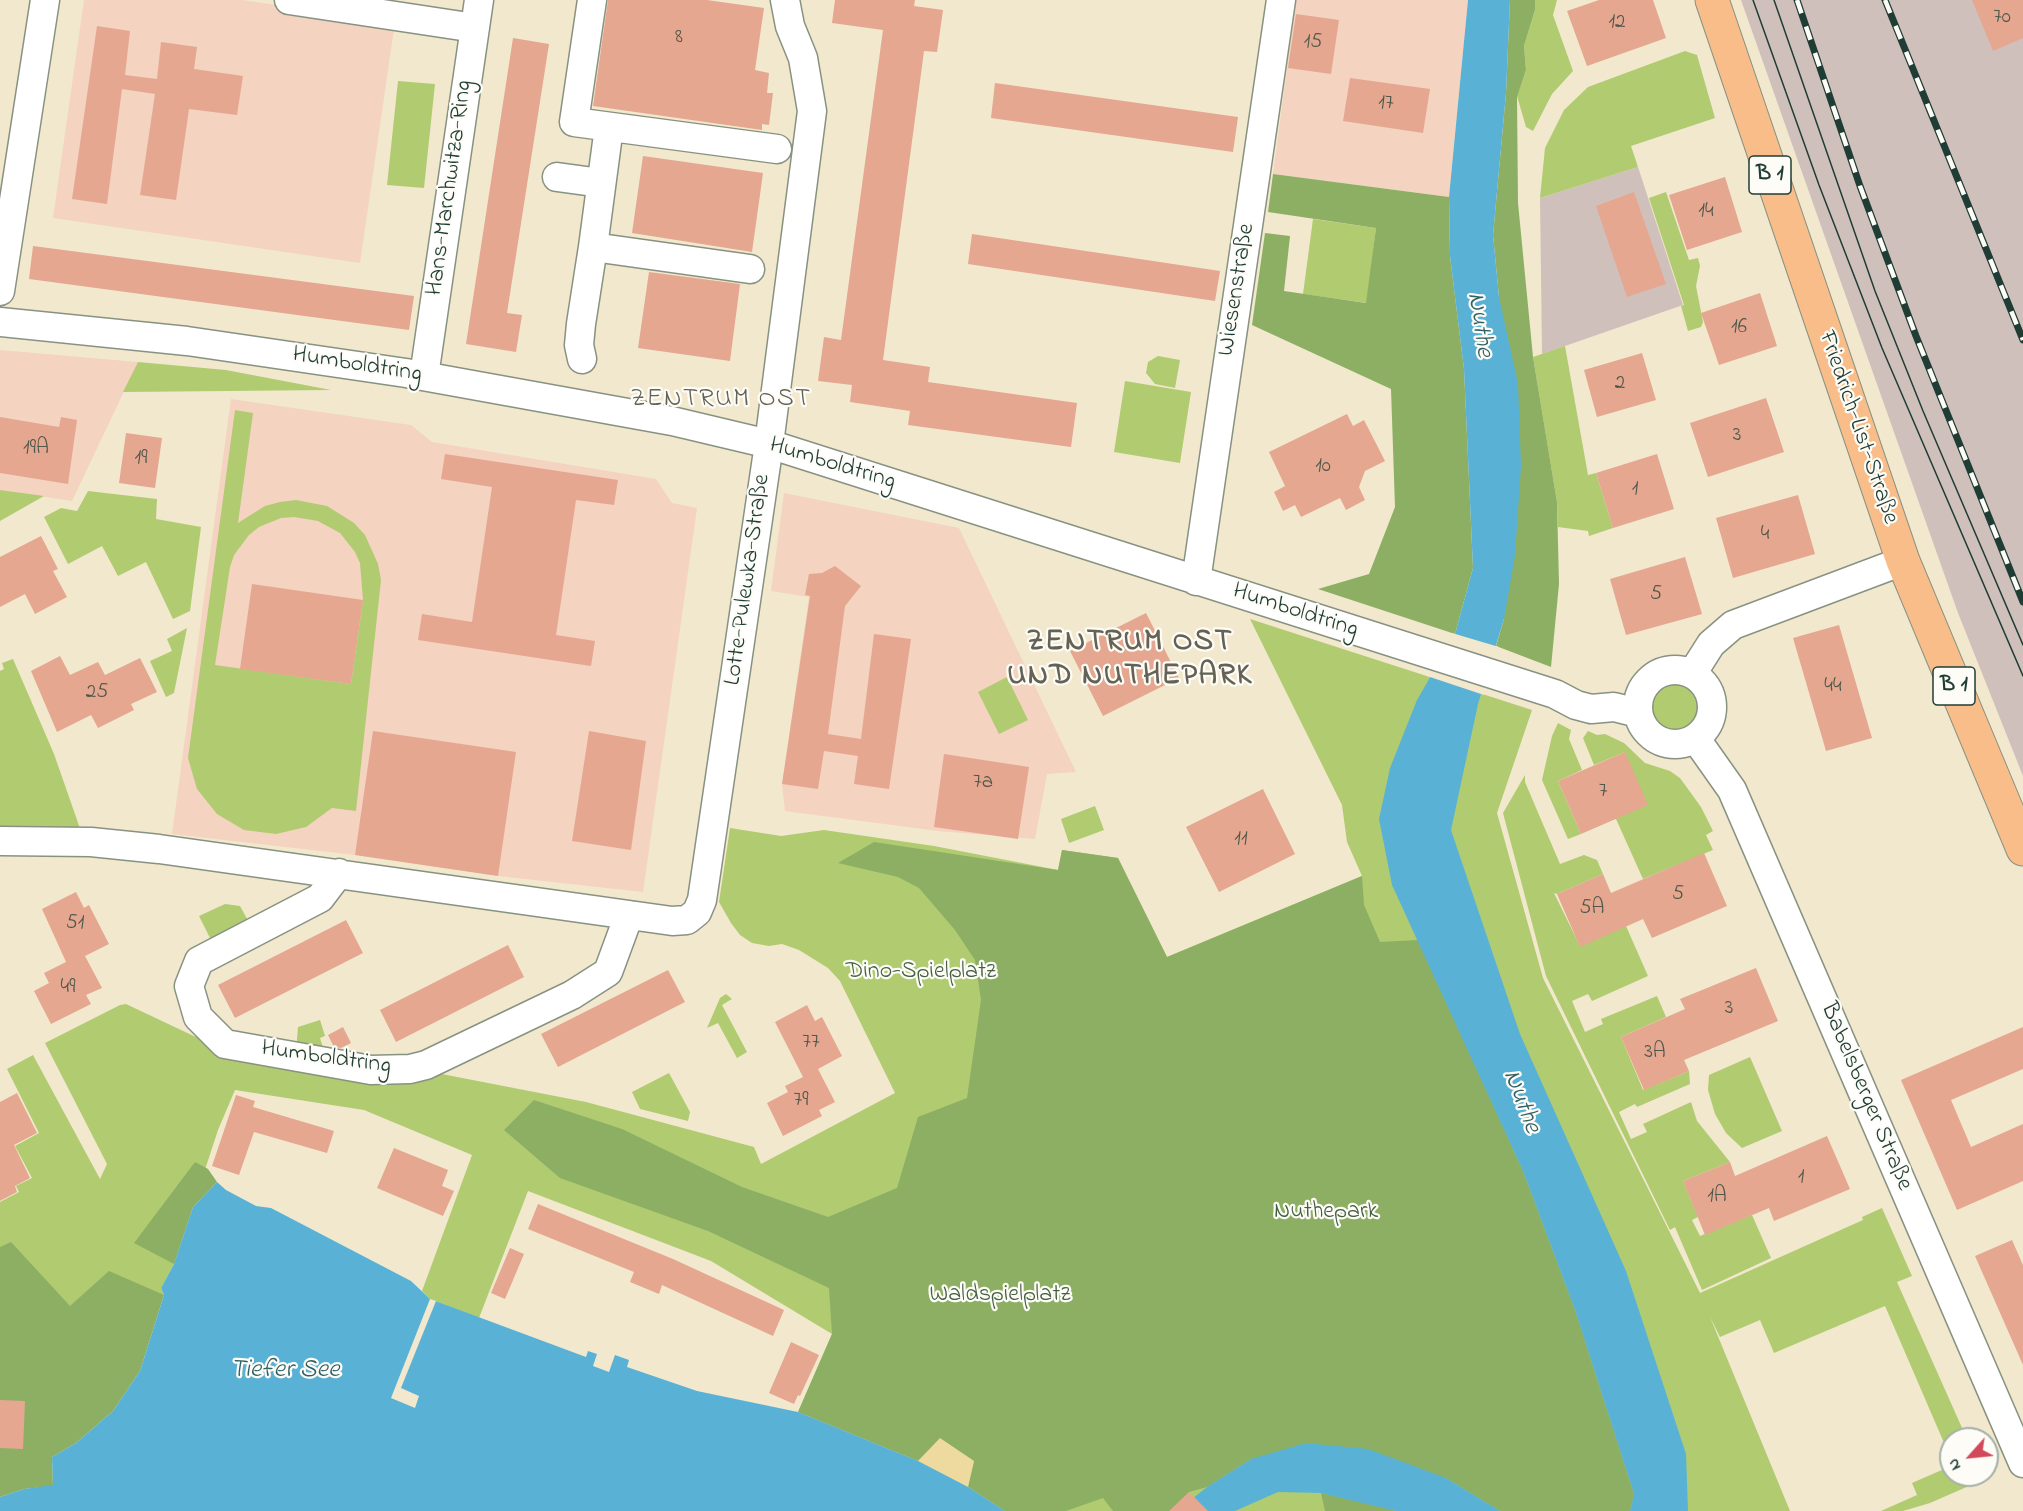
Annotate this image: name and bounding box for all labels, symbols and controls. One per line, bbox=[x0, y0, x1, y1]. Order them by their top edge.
house number: 70 bbox=[1993, 6, 2011, 32]
house number: 12 bbox=[1608, 11, 1626, 37]
house number: 8 bbox=[675, 26, 683, 52]
house number: 15 bbox=[1304, 31, 1322, 57]
street label: Hans-Marchwitza-Ring bbox=[422, 78, 480, 298]
house number: 17 bbox=[1378, 92, 1394, 118]
road number: B 1 bbox=[1749, 156, 1791, 194]
house number: 14 bbox=[1698, 200, 1714, 226]
street label: Wiesenstraße bbox=[1213, 222, 1263, 358]
water label: Nuthe bbox=[1458, 290, 1498, 360]
house number: 16 bbox=[1731, 316, 1747, 342]
street label: Friedrich-List-Straße bbox=[1810, 328, 1904, 528]
street label: Humboldtring bbox=[290, 342, 424, 390]
house number: 2 bbox=[1615, 372, 1625, 398]
district label: ZENTRUM OST bbox=[630, 385, 812, 417]
house number: 3 bbox=[1733, 424, 1741, 450]
street label: Humboldtring bbox=[765, 432, 899, 498]
house number: 19A bbox=[23, 437, 49, 463]
house number: 19 bbox=[135, 447, 147, 473]
house number: 10 bbox=[1315, 455, 1331, 481]
street label: Lotte-Pulewka-Straße bbox=[720, 473, 778, 687]
house number: 1 bbox=[1632, 478, 1638, 504]
house number: 4 bbox=[1761, 523, 1769, 549]
street label: Humboldtring bbox=[1228, 578, 1362, 646]
house number: 5 bbox=[1650, 583, 1662, 609]
district label: ZENTRUM OST UND NUTHEPARK bbox=[1007, 626, 1253, 696]
road number: B 1 bbox=[1933, 667, 1975, 705]
house number: 44 bbox=[1824, 675, 1842, 701]
house number: 25 bbox=[86, 681, 108, 707]
house number: 7a bbox=[973, 771, 993, 797]
house number: 7 bbox=[1599, 780, 1607, 806]
house number: 11 bbox=[1234, 828, 1248, 854]
house number: 5 bbox=[1672, 883, 1684, 909]
house number: 5A bbox=[1580, 897, 1604, 923]
house number: 51 bbox=[66, 912, 84, 938]
park label: Dino-Spielplatz bbox=[846, 959, 996, 987]
house number: 49 bbox=[61, 976, 75, 1002]
house number: 3 bbox=[1725, 997, 1733, 1023]
street label: Babelsberger Straße bbox=[1812, 998, 1918, 1196]
house number: 77 bbox=[802, 1031, 820, 1057]
street label: Humboldtring bbox=[259, 1036, 393, 1082]
house number: 3A bbox=[1644, 1041, 1666, 1067]
water label: Nuthe bbox=[1494, 1066, 1546, 1138]
house number: 79 bbox=[794, 1089, 808, 1115]
house number: 1 bbox=[1798, 1166, 1804, 1192]
house number: 1A bbox=[1707, 1185, 1727, 1211]
park label: Nuthepark bbox=[1274, 1199, 1378, 1227]
park label: Waldspielplatz bbox=[930, 1282, 1070, 1310]
water label: Tiefer See bbox=[230, 1356, 340, 1388]
north arrow bbox=[1939, 1427, 1999, 1487]
text: N bbox=[1942, 1454, 1968, 1475]

